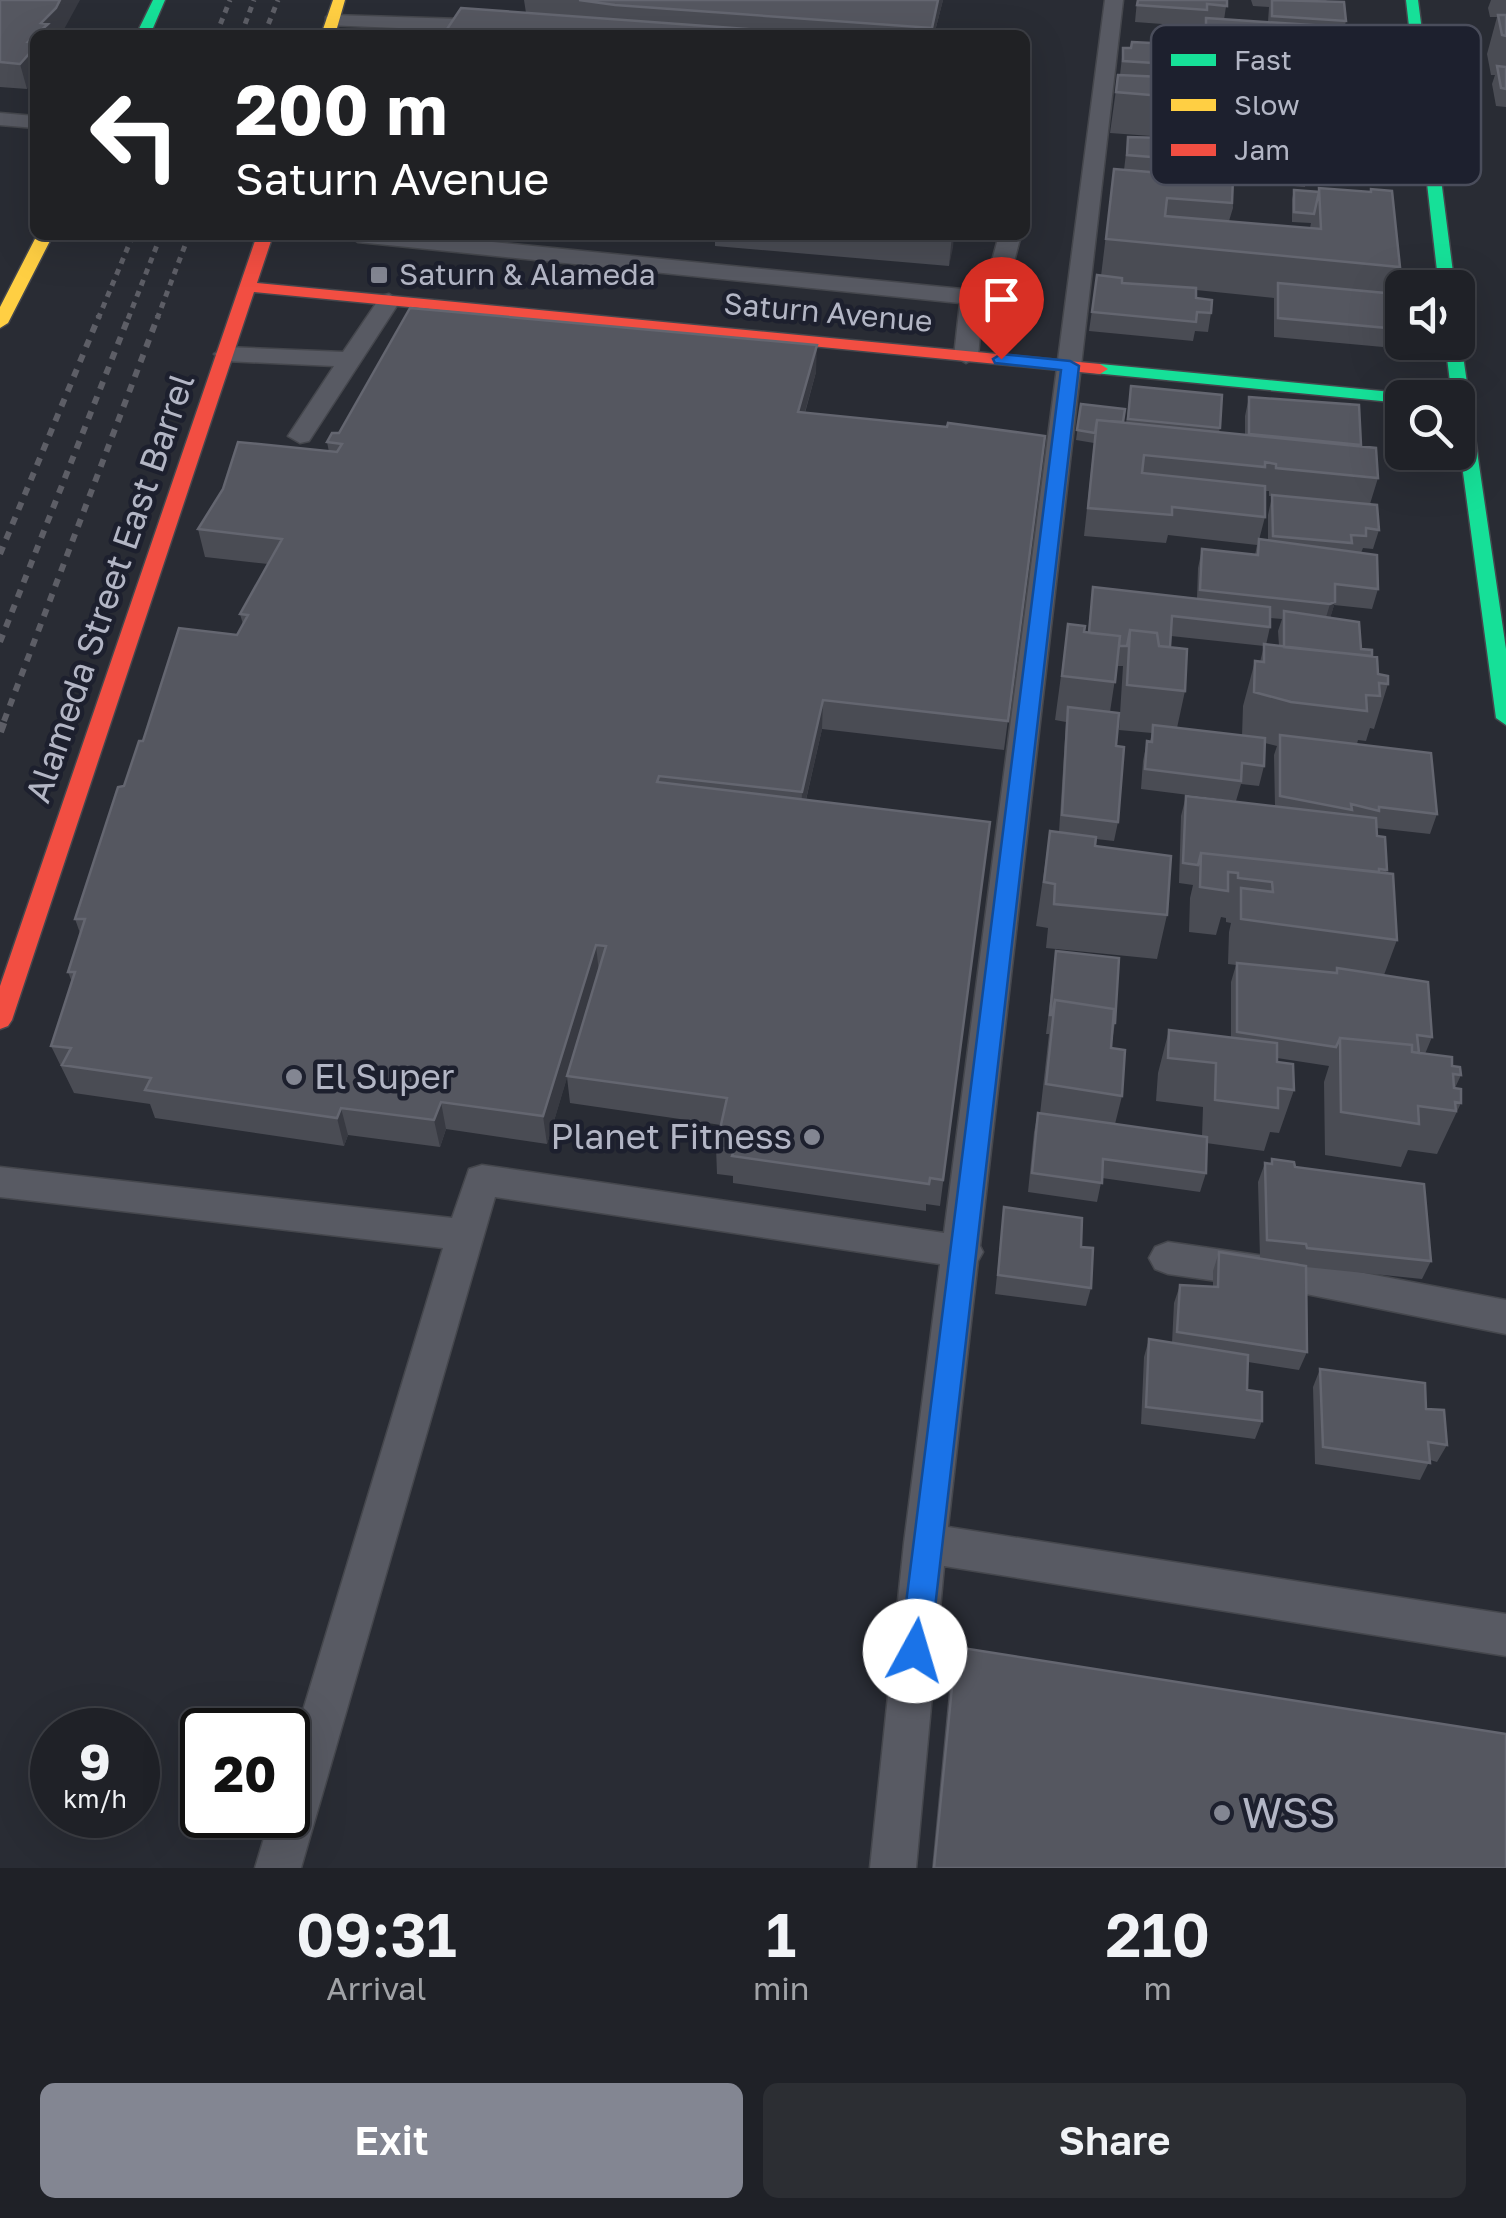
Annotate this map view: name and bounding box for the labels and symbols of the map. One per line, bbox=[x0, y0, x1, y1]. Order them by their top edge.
legend bbox=[1151, 25, 1481, 185]
text: Fast bbox=[1234, 43, 1292, 76]
text: Slow bbox=[1234, 88, 1300, 121]
text: Jam bbox=[1234, 133, 1290, 166]
place label: Saturn & Alameda bbox=[399, 256, 656, 292]
pin bbox=[959, 257, 1044, 360]
marker: Saturn & Alameda bbox=[368, 264, 390, 286]
street label: Saturn Avenue bbox=[722, 285, 934, 339]
street label: Alameda Street East Barrel bbox=[16, 368, 202, 808]
place label: El Super bbox=[314, 1055, 454, 1097]
marker: El Super bbox=[283, 1066, 305, 1088]
place label: Planet Fitness bbox=[550, 1115, 792, 1157]
marker: Planet Fitness bbox=[801, 1126, 823, 1148]
position arrow bbox=[863, 1599, 967, 1703]
speed limit sign: 20 bbox=[180, 1708, 310, 1838]
place label: WSS bbox=[1242, 1787, 1336, 1837]
marker: WSS bbox=[1211, 1802, 1233, 1824]

